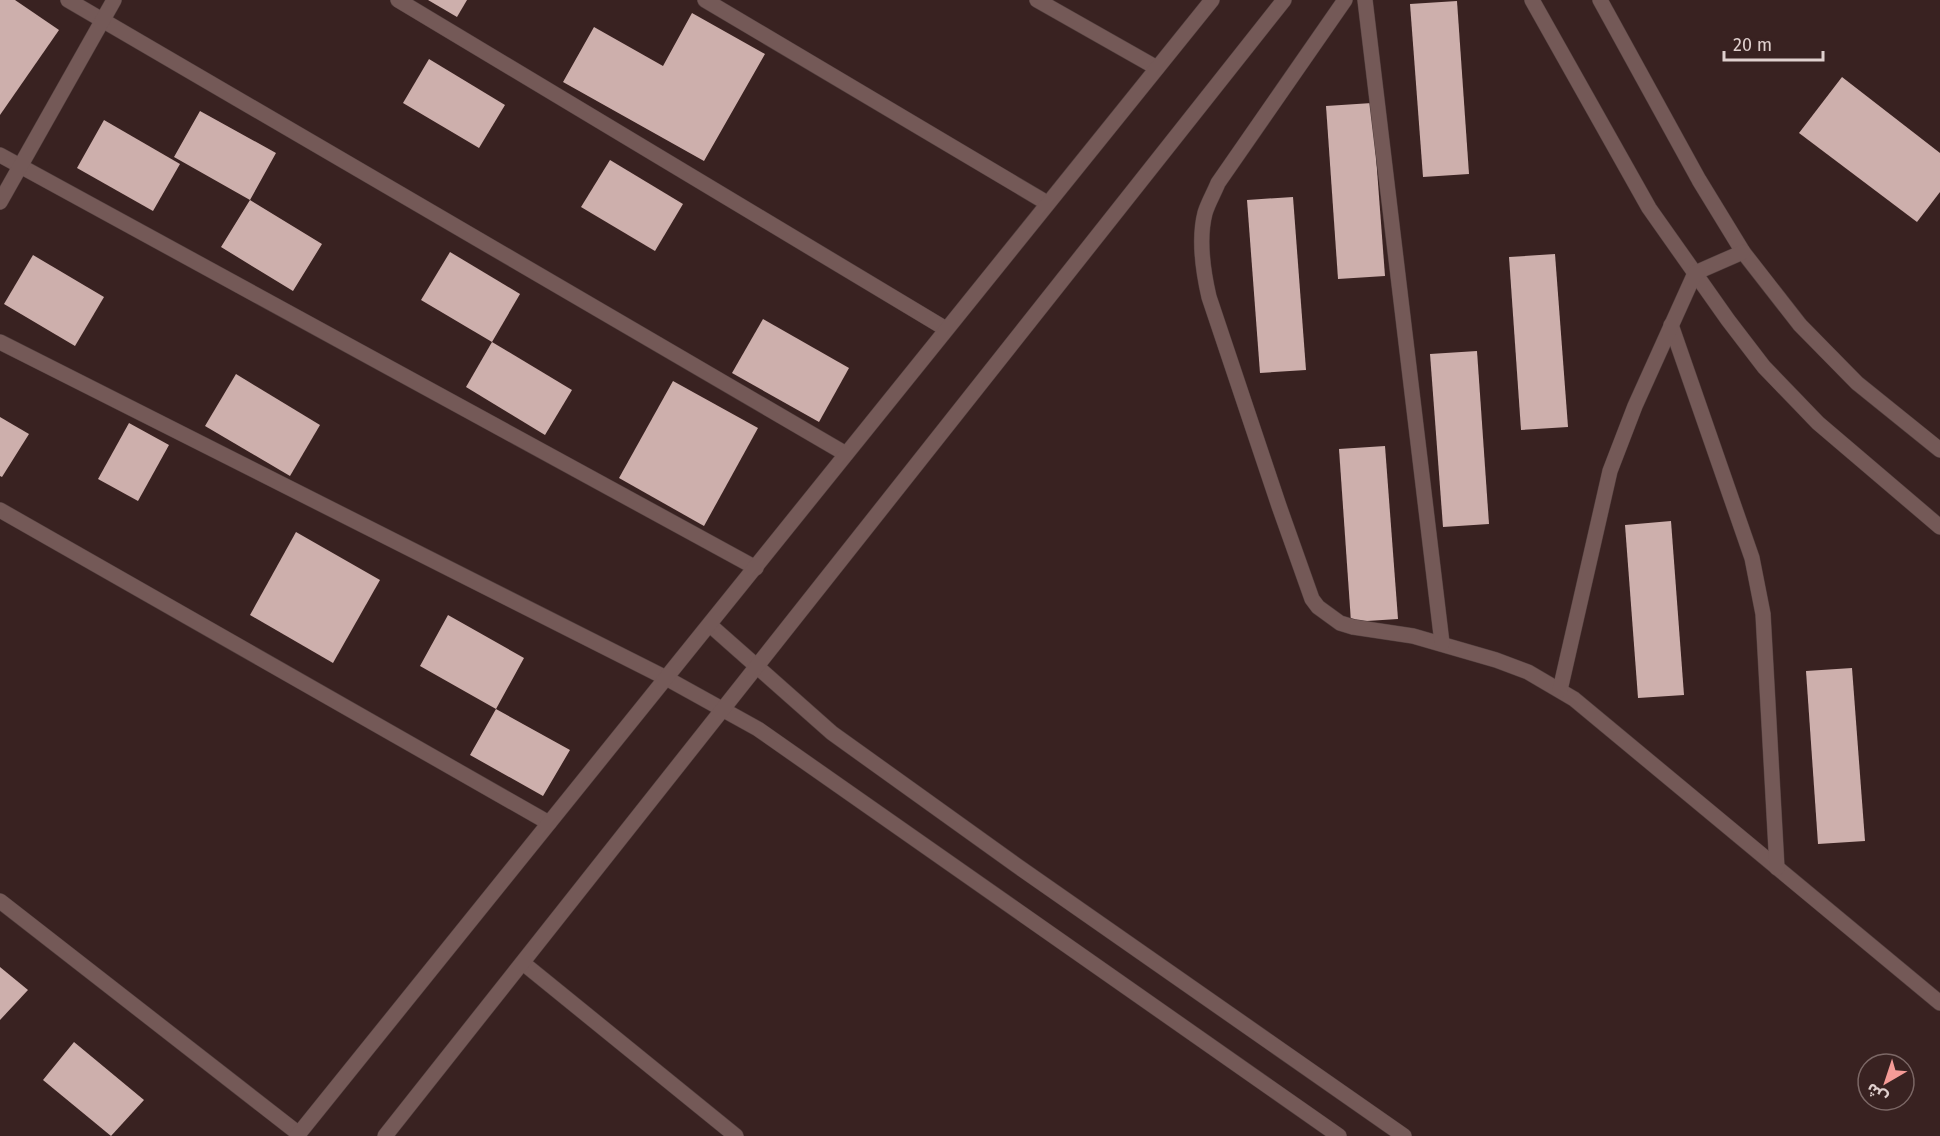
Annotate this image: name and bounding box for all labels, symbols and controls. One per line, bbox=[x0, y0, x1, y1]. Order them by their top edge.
scale bar bbox=[1724, 24, 1823, 62]
text: 20 m bbox=[1733, 34, 1772, 56]
north arrow bbox=[1856, 1052, 1916, 1112]
text: ش bbox=[1862, 1079, 1891, 1108]

